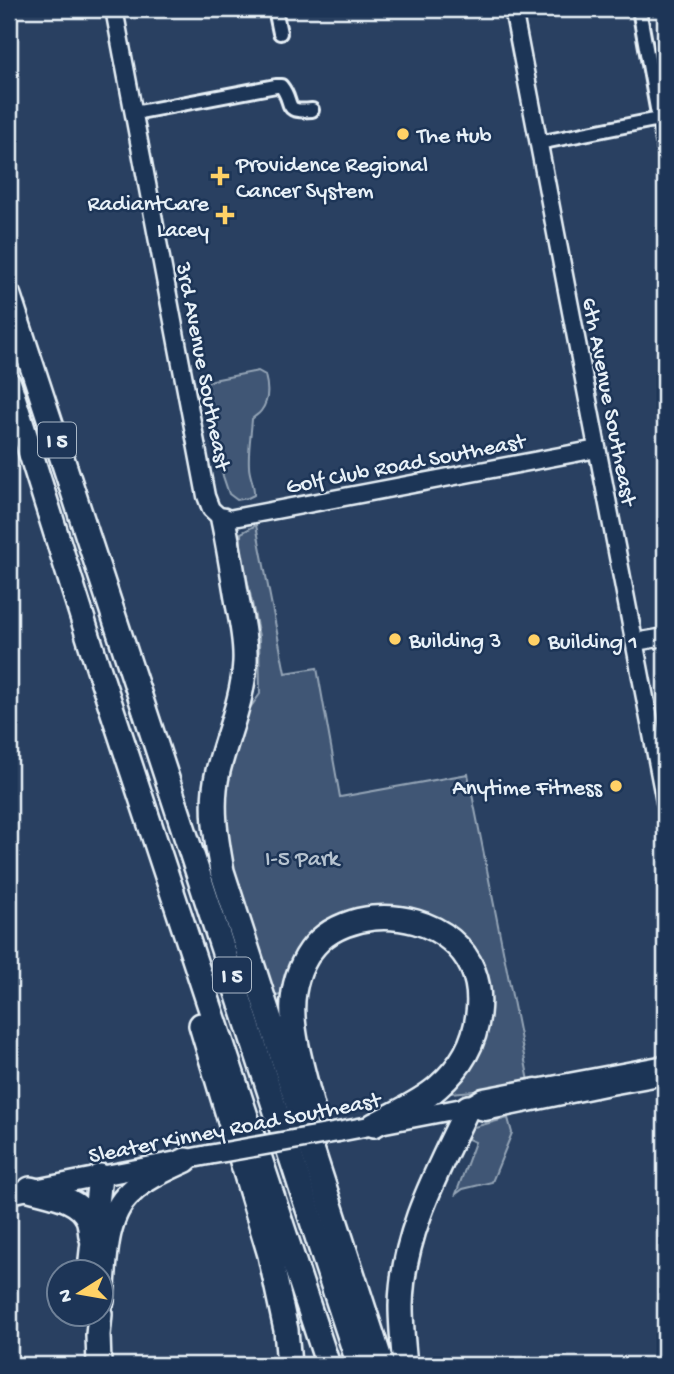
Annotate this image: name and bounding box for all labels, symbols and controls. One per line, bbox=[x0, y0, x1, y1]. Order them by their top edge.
place label: The Hub bbox=[415, 124, 492, 151]
marker: The Hub bbox=[395, 126, 411, 142]
place label: Providence Regional Cancer System bbox=[235, 153, 428, 206]
marker: Providence Regional Cancer System bbox=[210, 166, 230, 186]
place label: RadiantCare Lacey bbox=[87, 192, 210, 245]
marker: RadiantCare Lacey bbox=[215, 205, 235, 225]
street label: 3rd Avenue Southeast bbox=[168, 259, 235, 475]
street label: 6th Avenue Southeast bbox=[574, 295, 641, 509]
road number: I 5 bbox=[38, 422, 76, 458]
street label: Golf Club Road Southeast bbox=[284, 429, 529, 502]
place label: Building 3 bbox=[408, 629, 501, 656]
place label: Building 1 bbox=[547, 630, 638, 657]
marker: Building 3 bbox=[387, 631, 403, 647]
marker: Building 1 bbox=[526, 632, 542, 648]
place label: Anytime Fitness bbox=[452, 776, 603, 803]
marker: Anytime Fitness bbox=[608, 778, 624, 794]
park label: I-5 Park bbox=[265, 847, 342, 874]
road number: I 5 bbox=[213, 958, 251, 992]
street label: Sleater Kinney Road Southeast bbox=[86, 1088, 384, 1171]
north arrow bbox=[46, 1258, 116, 1328]
text: N bbox=[54, 1287, 79, 1304]

